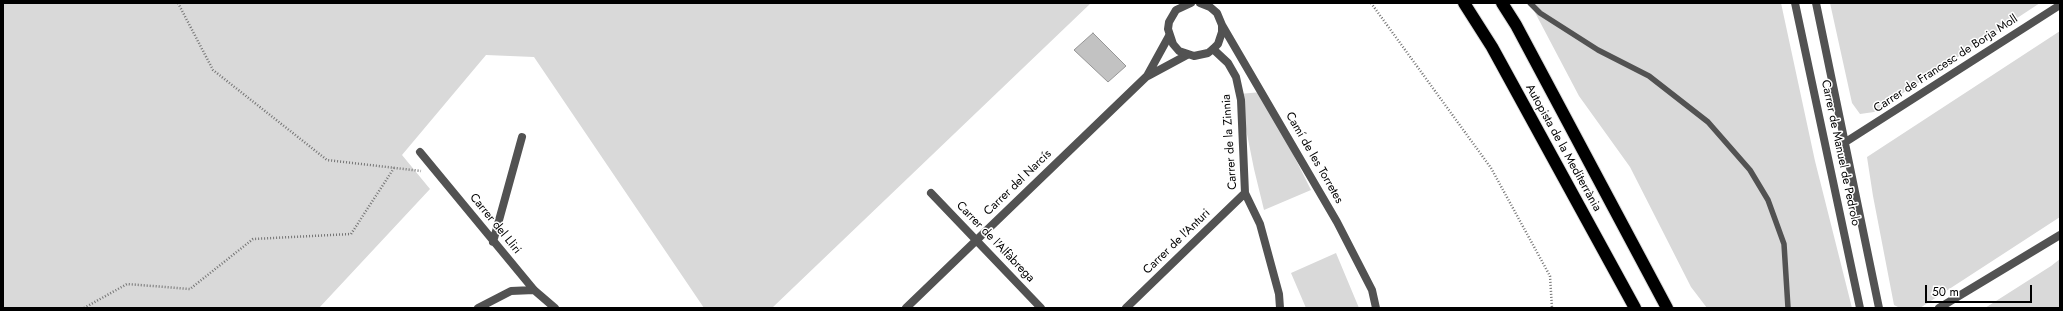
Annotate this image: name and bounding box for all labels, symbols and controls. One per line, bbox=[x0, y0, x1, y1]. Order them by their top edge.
street label: Carrer de Francesc de Borja Moll bbox=[1871, 12, 2021, 116]
street label: Carrer de Manuel de Pedrolo bbox=[1817, 79, 1863, 227]
street label: Autopista de la Mediterrània bbox=[1522, 82, 1604, 214]
street label: Carrer de la Zinnia bbox=[1219, 94, 1241, 190]
street label: Camí de les Torretes bbox=[1282, 110, 1346, 206]
street label: Carrer del Narcís bbox=[981, 147, 1055, 219]
street label: Carrer del Lliri bbox=[466, 191, 524, 257]
street label: Carrer de l'Alfàbrega bbox=[953, 199, 1037, 285]
street label: Carrer de l'Anturi bbox=[1141, 206, 1213, 278]
scale bar bbox=[1927, 277, 2034, 303]
text: 50 m bbox=[1932, 283, 1959, 301]

